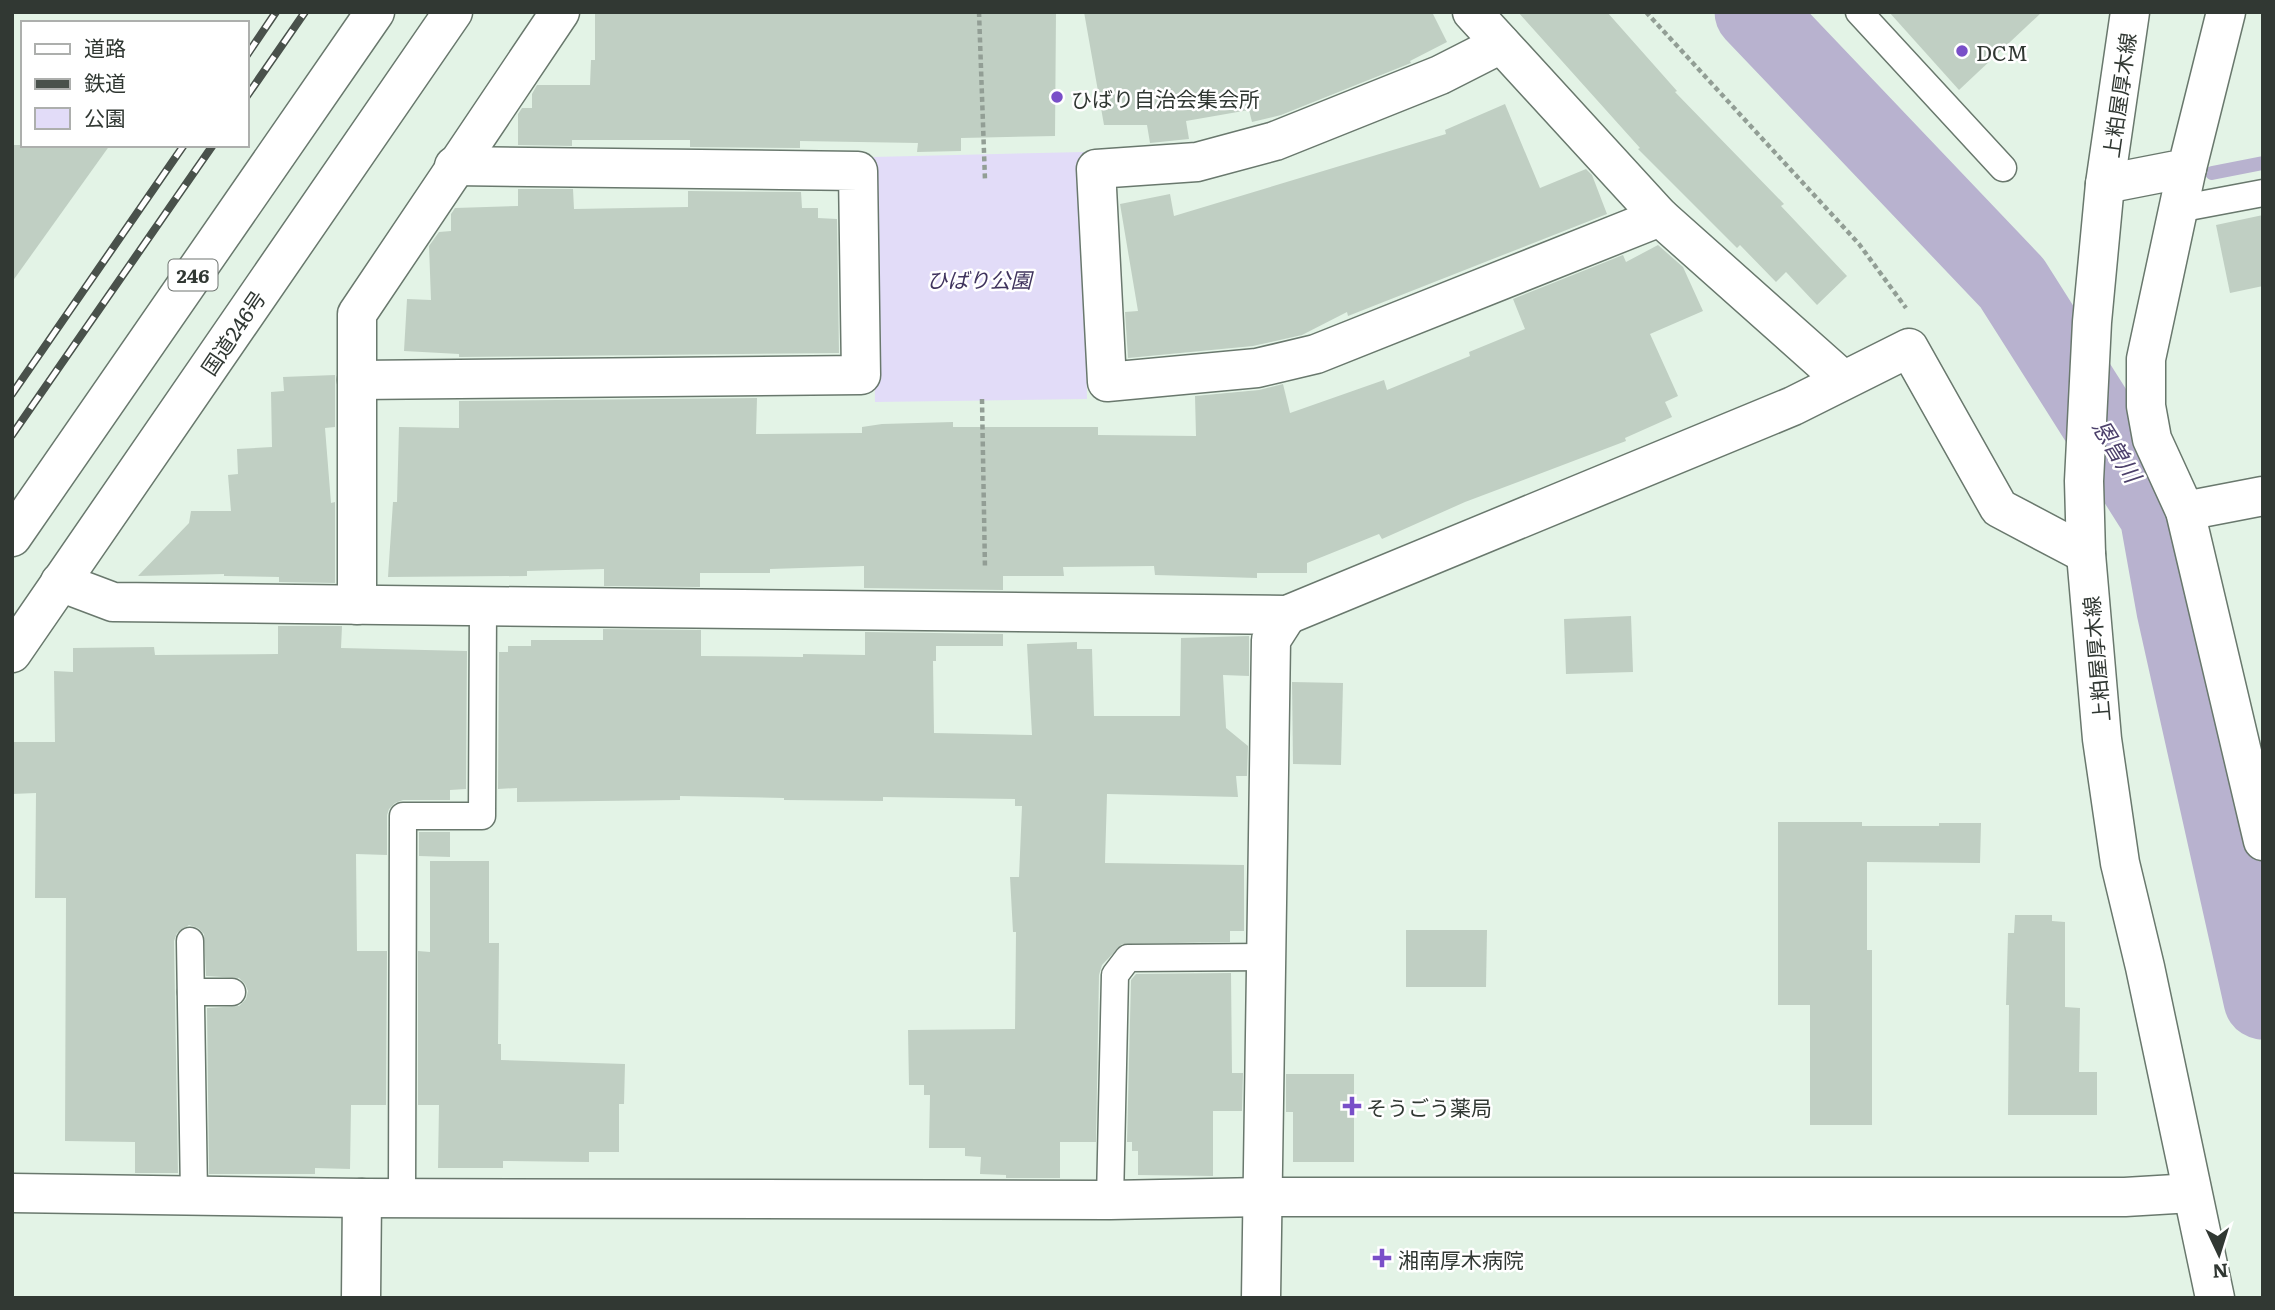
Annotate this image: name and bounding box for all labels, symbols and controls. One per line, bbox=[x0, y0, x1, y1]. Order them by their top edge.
legend bbox=[21, 21, 248, 147]
street label: 上粕屋厚木線 bbox=[2094, 30, 2142, 160]
text: 道路 bbox=[84, 31, 126, 62]
place label: DCM bbox=[1976, 36, 2028, 67]
marker: DCM bbox=[1954, 43, 1970, 59]
text: 鉄道 bbox=[84, 66, 126, 97]
place label: ひばり自治会集会所 bbox=[1071, 82, 1260, 113]
marker: ひばり自治会集会所 bbox=[1049, 89, 1065, 105]
text: 公園 bbox=[84, 101, 126, 132]
road number: 246 bbox=[168, 260, 218, 290]
park label: ひばり公園 bbox=[927, 263, 1034, 294]
street label: 国道246号 bbox=[192, 283, 272, 381]
water label: 恩曽川 bbox=[2085, 412, 2152, 491]
street label: 上粕屋厚木線 bbox=[2074, 595, 2116, 723]
place label: そうごう薬局 bbox=[1366, 1091, 1492, 1122]
marker: そうごう薬局 bbox=[1344, 1098, 1360, 1114]
north arrow bbox=[2184, 1219, 2254, 1289]
place label: 湘南厚木病院 bbox=[1398, 1243, 1524, 1274]
marker: 湘南厚木病院 bbox=[1372, 1248, 1392, 1268]
text: N bbox=[2211, 1257, 2229, 1286]

